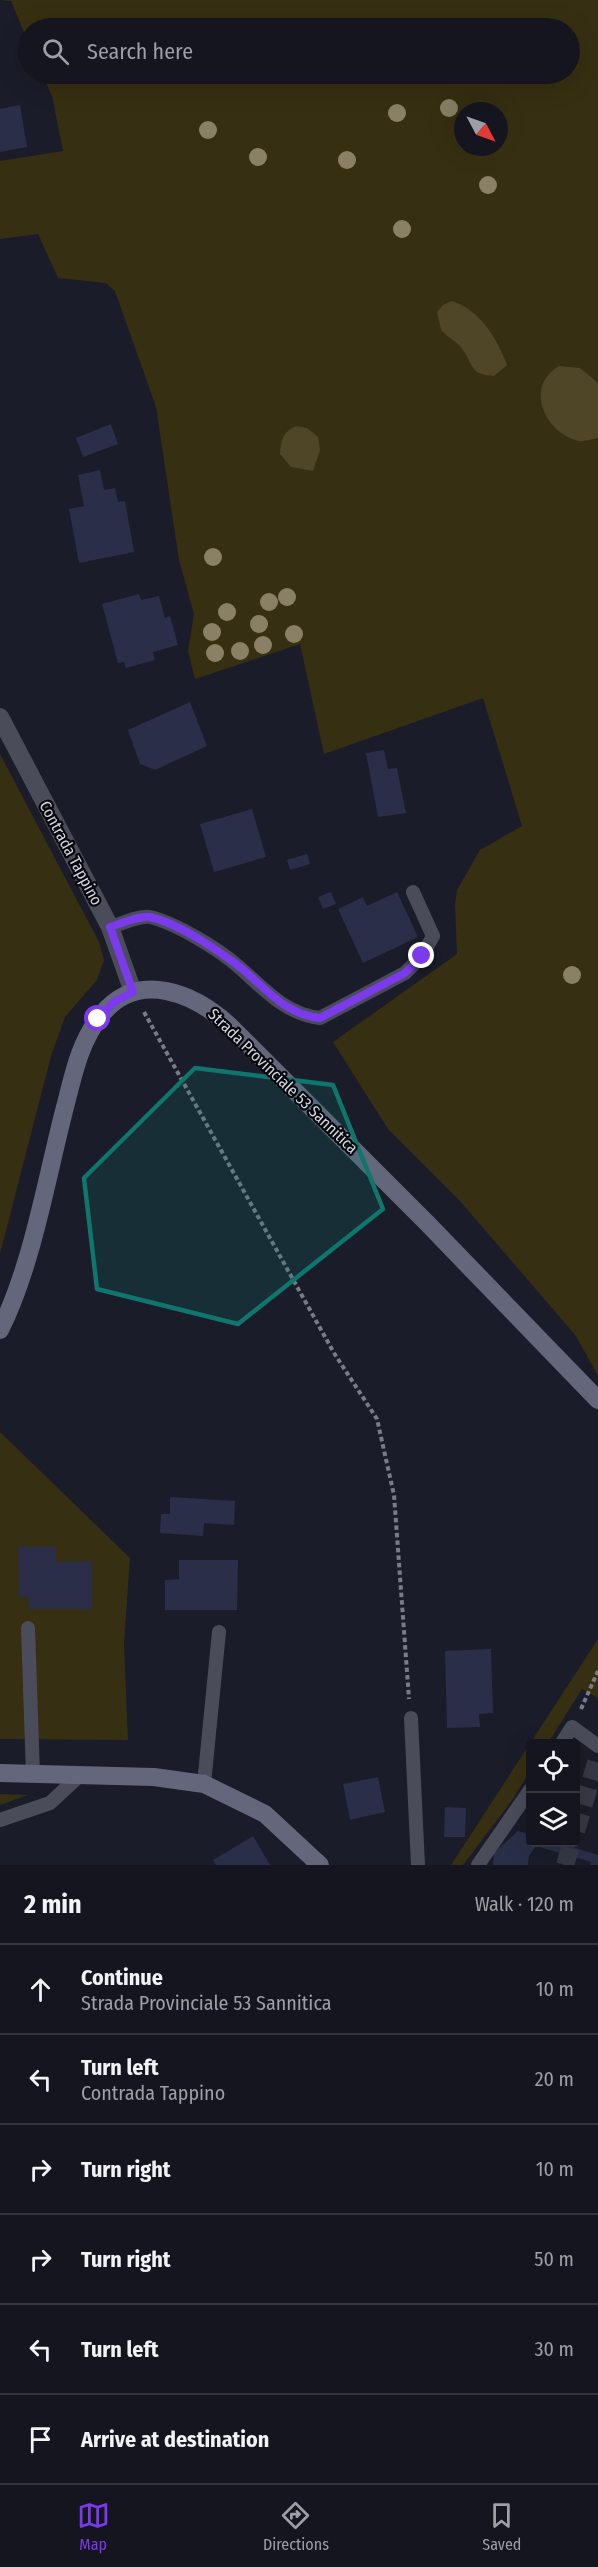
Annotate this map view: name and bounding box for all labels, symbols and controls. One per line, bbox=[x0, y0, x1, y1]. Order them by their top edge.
search box bbox=[18, 18, 580, 84]
icon: search bbox=[39, 35, 72, 68]
text: Search here bbox=[87, 38, 193, 65]
north arrow bbox=[454, 102, 508, 156]
street label: Contrada Tappino bbox=[36, 798, 106, 908]
route end bbox=[408, 942, 434, 968]
route start bbox=[84, 1005, 110, 1031]
street label: Strada Provinciale 53 Sannitica bbox=[204, 1005, 362, 1158]
map controls bbox=[526, 1739, 580, 1847]
button: locate bbox=[526, 1739, 580, 1793]
button: layers bbox=[526, 1793, 580, 1847]
text: 2 min bbox=[24, 1889, 82, 1920]
text: Walk · 120 m bbox=[475, 1892, 574, 1916]
text: Continue bbox=[81, 1964, 163, 1991]
icon: ahead bbox=[24, 1973, 57, 2006]
text: 10 m bbox=[536, 1977, 574, 2001]
text: Strada Provinciale 53 Sannitica bbox=[81, 1991, 332, 2015]
text: Turn left bbox=[81, 2054, 159, 2081]
icon: left bbox=[24, 2063, 57, 2096]
text: 20 m bbox=[535, 2067, 574, 2091]
text: Contrada Tappino bbox=[81, 2081, 225, 2105]
icon: right bbox=[24, 2153, 57, 2186]
text: Turn right bbox=[81, 2156, 170, 2183]
text: 10 m bbox=[536, 2157, 574, 2181]
icon: right bbox=[24, 2243, 57, 2276]
text: Turn right bbox=[81, 2246, 170, 2273]
text: 50 m bbox=[534, 2247, 574, 2271]
icon: left bbox=[24, 2333, 57, 2366]
text: Turn left bbox=[81, 2336, 159, 2363]
text: 30 m bbox=[534, 2337, 574, 2361]
icon: arrive bbox=[24, 2423, 57, 2456]
text: Arrive at destination bbox=[81, 2426, 269, 2453]
tab: Map bbox=[77, 2499, 110, 2554]
tab: Directions bbox=[263, 2499, 329, 2554]
tab: Saved bbox=[482, 2499, 521, 2554]

